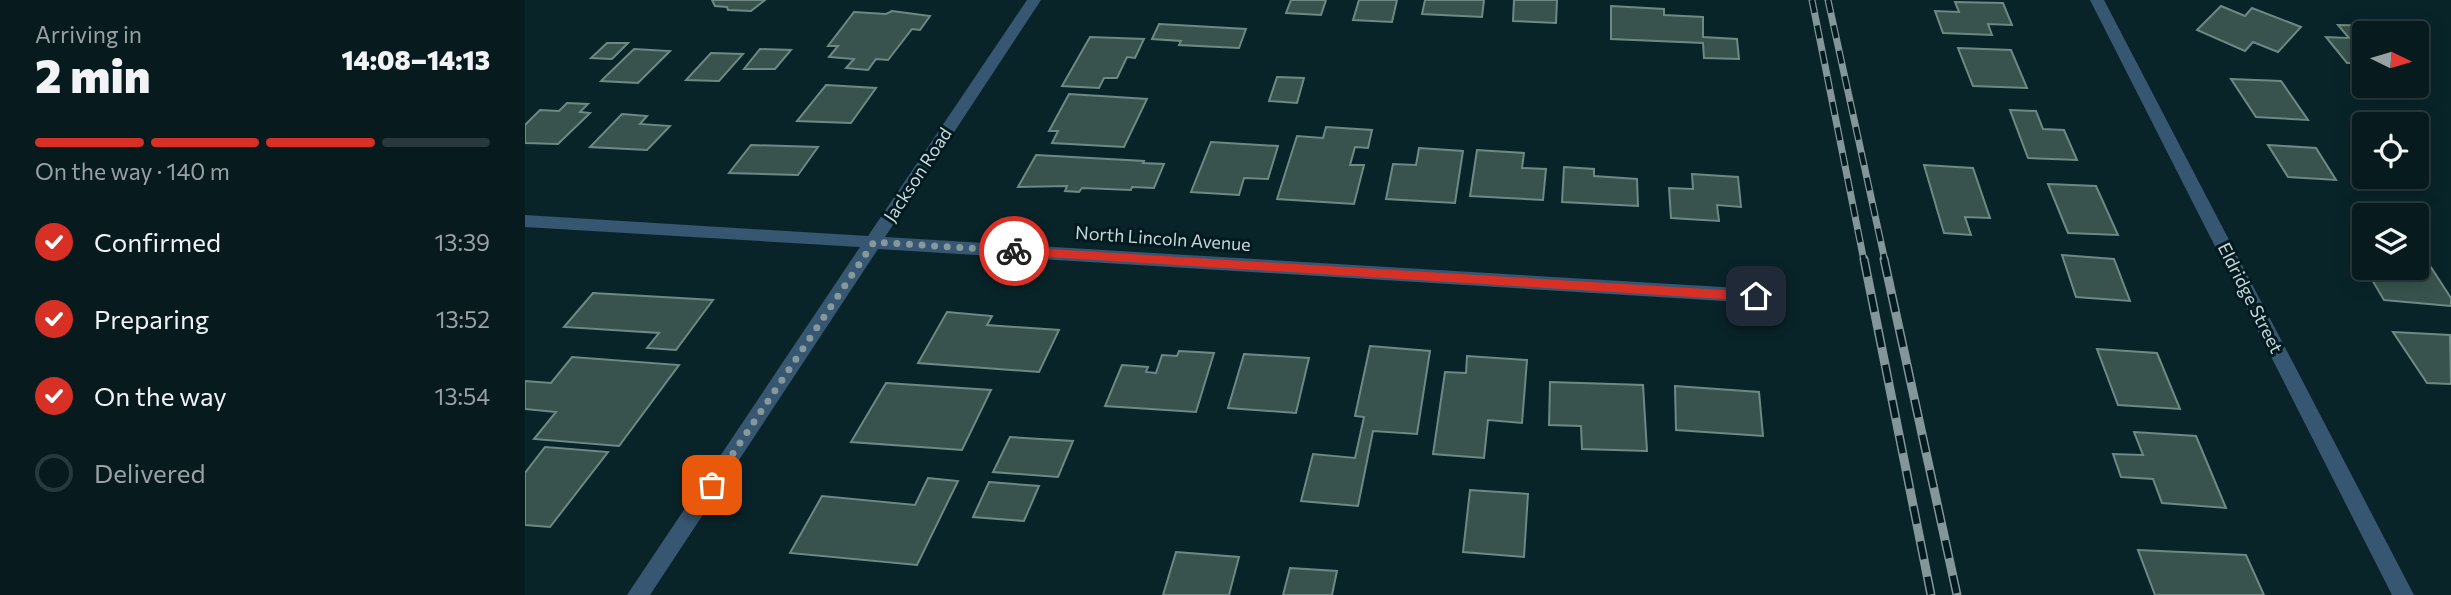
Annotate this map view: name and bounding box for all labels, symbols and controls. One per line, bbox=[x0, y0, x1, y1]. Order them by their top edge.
text: Arriving in bbox=[35, 20, 142, 48]
north arrow bbox=[2352, 21, 2429, 98]
map controls bbox=[2352, 21, 2429, 280]
text: 14:08–14:13 bbox=[341, 44, 490, 75]
text: 2 min bbox=[35, 46, 151, 102]
button: locate bbox=[2352, 112, 2429, 189]
street label: Jackson Road bbox=[879, 123, 956, 226]
text: On the way · 140 m bbox=[35, 157, 230, 185]
button: layers bbox=[2352, 203, 2429, 280]
courier bbox=[979, 216, 1049, 286]
street label: North Lincoln Avenue bbox=[1075, 221, 1252, 255]
icon: check bbox=[35, 223, 73, 261]
text: Confirmed bbox=[94, 226, 221, 257]
text: 13:39 bbox=[435, 228, 490, 256]
icon: bike bbox=[995, 232, 1033, 270]
street label: Eldridge Street bbox=[2214, 239, 2288, 357]
pin bbox=[1726, 266, 1786, 326]
icon: home bbox=[1737, 277, 1775, 315]
icon: check bbox=[35, 300, 73, 338]
text: Preparing bbox=[94, 303, 209, 334]
text: 13:52 bbox=[436, 305, 490, 333]
icon: check bbox=[35, 377, 73, 415]
text: On the way bbox=[94, 380, 227, 411]
text: 13:54 bbox=[435, 382, 490, 410]
pin bbox=[682, 455, 742, 515]
text: Delivered bbox=[94, 457, 205, 488]
icon: bag bbox=[693, 466, 731, 504]

